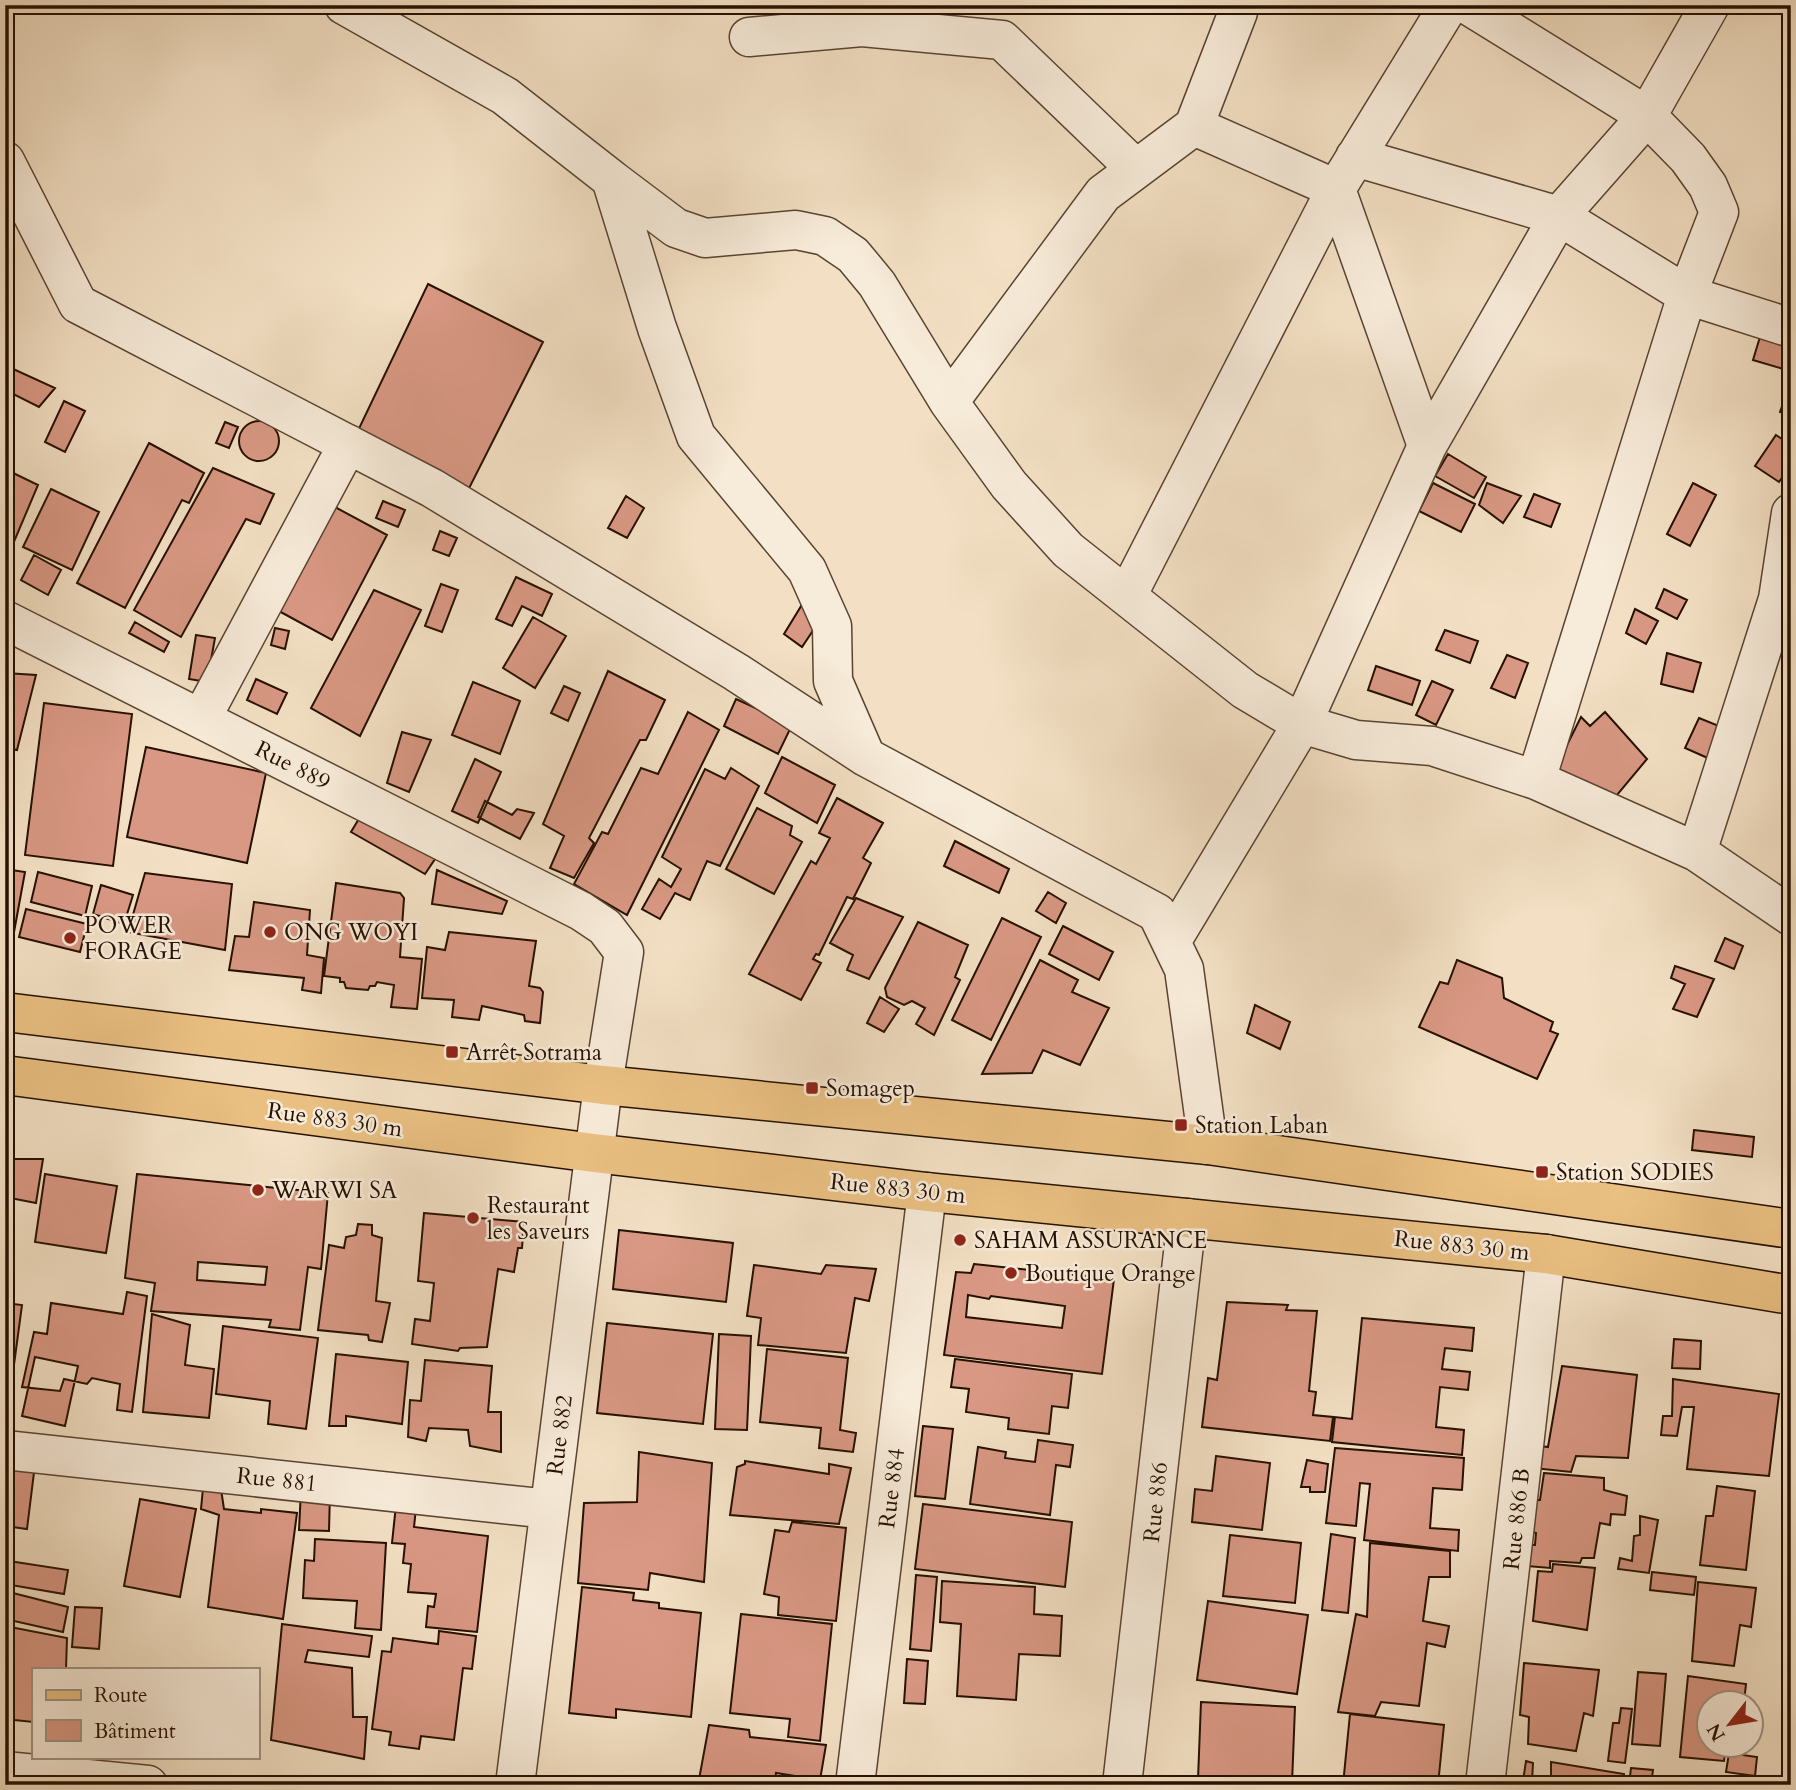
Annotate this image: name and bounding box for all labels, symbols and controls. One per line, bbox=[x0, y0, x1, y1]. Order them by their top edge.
street label: Rue 889 bbox=[250, 733, 336, 798]
place label: POWER FORAGE bbox=[84, 910, 182, 967]
place label: ONG WOYI bbox=[284, 917, 418, 948]
marker: ONG WOYI bbox=[262, 924, 278, 940]
marker: POWER FORAGE bbox=[62, 930, 78, 946]
place label: Arrêt Sotrama bbox=[466, 1037, 602, 1068]
marker: Arrêt Sotrama bbox=[444, 1044, 460, 1060]
place label: Somagep bbox=[826, 1073, 915, 1104]
marker: Somagep bbox=[804, 1080, 820, 1096]
street label: Rue 883 30 m bbox=[265, 1095, 405, 1144]
place label: Station Laban bbox=[1195, 1110, 1328, 1141]
marker: Station Laban bbox=[1173, 1117, 1189, 1133]
place label: Station SODIES bbox=[1556, 1157, 1714, 1188]
marker: Station SODIES bbox=[1534, 1164, 1550, 1180]
street label: Rue 883 30 m bbox=[829, 1166, 968, 1211]
place label: WARWI SA bbox=[271, 1175, 398, 1206]
marker: WARWI SA bbox=[250, 1182, 266, 1198]
place label: Restaurant les Saveurs bbox=[487, 1190, 590, 1247]
marker: Restaurant les Saveurs bbox=[465, 1210, 481, 1226]
street label: Rue 883 30 m bbox=[1393, 1223, 1532, 1268]
place label: SAHAM ASSURANCE bbox=[974, 1225, 1207, 1256]
marker: SAHAM ASSURANCE bbox=[952, 1232, 968, 1248]
place label: Boutique Orange bbox=[1025, 1258, 1196, 1289]
marker: Boutique Orange bbox=[1003, 1265, 1019, 1281]
street label: Rue 882 bbox=[539, 1393, 580, 1477]
street label: Rue 884 bbox=[871, 1446, 912, 1530]
street label: Rue 881 bbox=[235, 1460, 319, 1499]
street label: Rue 886 bbox=[1136, 1460, 1175, 1544]
street label: Rue 886 B bbox=[1496, 1467, 1537, 1572]
legend bbox=[32, 1668, 259, 1758]
text: Route bbox=[94, 1681, 148, 1710]
north arrow bbox=[1694, 1688, 1764, 1758]
text: Bâtiment bbox=[94, 1717, 176, 1746]
text: N bbox=[1701, 1718, 1732, 1746]

